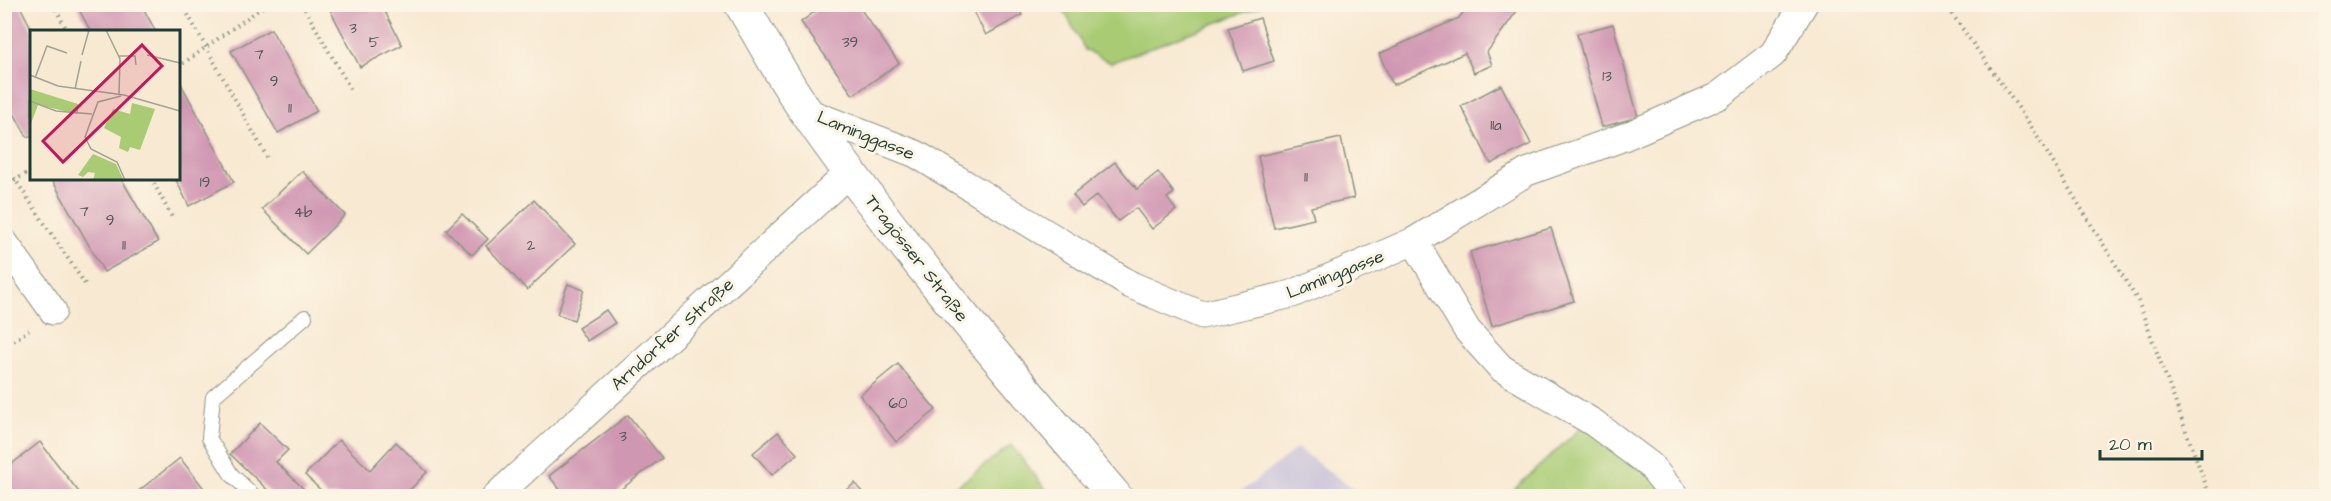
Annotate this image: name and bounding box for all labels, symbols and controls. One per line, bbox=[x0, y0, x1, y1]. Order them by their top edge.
house number: 3 bbox=[349, 18, 357, 39]
inset map bbox=[30, 30, 180, 180]
house number: 5 bbox=[369, 32, 380, 53]
house number: 39 bbox=[842, 32, 858, 53]
house number: 7 bbox=[254, 44, 264, 65]
house number: 13 bbox=[1602, 66, 1612, 87]
house number: 9 bbox=[270, 71, 278, 92]
house number: 11 bbox=[288, 98, 292, 119]
street label: Laminggasse bbox=[813, 105, 918, 167]
house number: 11a bbox=[1490, 115, 1502, 136]
house number: 11 bbox=[1304, 167, 1308, 188]
house number: 19 bbox=[200, 172, 210, 193]
street label: Tragösser Straße bbox=[858, 189, 974, 328]
house number: 7 bbox=[79, 201, 89, 222]
house number: 4b bbox=[294, 202, 313, 223]
house number: 9 bbox=[106, 210, 114, 231]
house number: 11 bbox=[122, 235, 126, 256]
house number: 2 bbox=[527, 235, 536, 256]
street label: Laminggasse bbox=[1283, 244, 1388, 306]
street label: Arndorfer Straße bbox=[605, 272, 740, 396]
house number: 60 bbox=[889, 393, 908, 414]
scale bar bbox=[2100, 423, 2202, 461]
house number: 3 bbox=[619, 426, 627, 447]
text: 20 m bbox=[2109, 432, 2152, 457]

